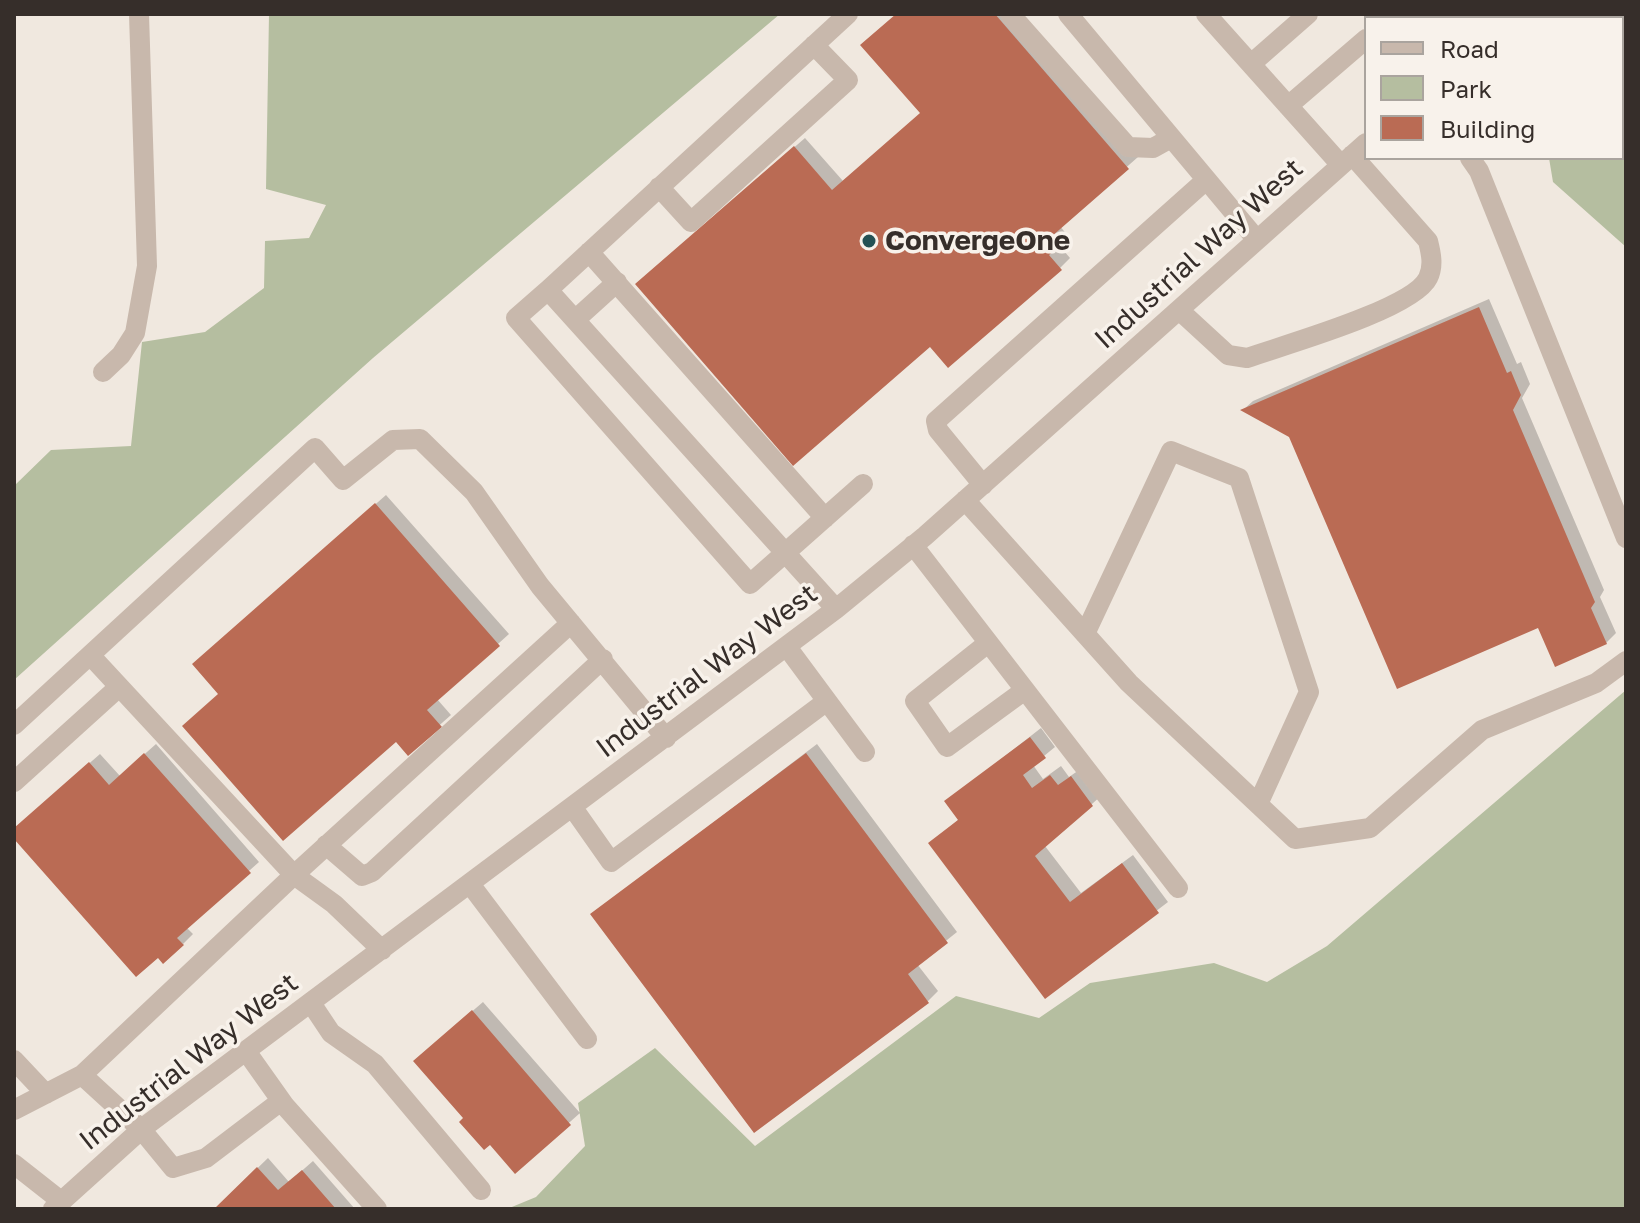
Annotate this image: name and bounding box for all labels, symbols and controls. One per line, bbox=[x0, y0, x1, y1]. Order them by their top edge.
legend bbox=[1364, 16, 1624, 160]
text: Road bbox=[1440, 34, 1499, 63]
text: Park bbox=[1440, 74, 1492, 103]
text: Building bbox=[1440, 114, 1535, 143]
street label: Industrial Way West bbox=[1088, 152, 1310, 356]
place label: ConvergeOne bbox=[885, 224, 1070, 258]
marker: ConvergeOne bbox=[860, 232, 878, 250]
street label: Industrial Way West bbox=[590, 577, 824, 765]
street label: Industrial Way West bbox=[73, 966, 305, 1158]

